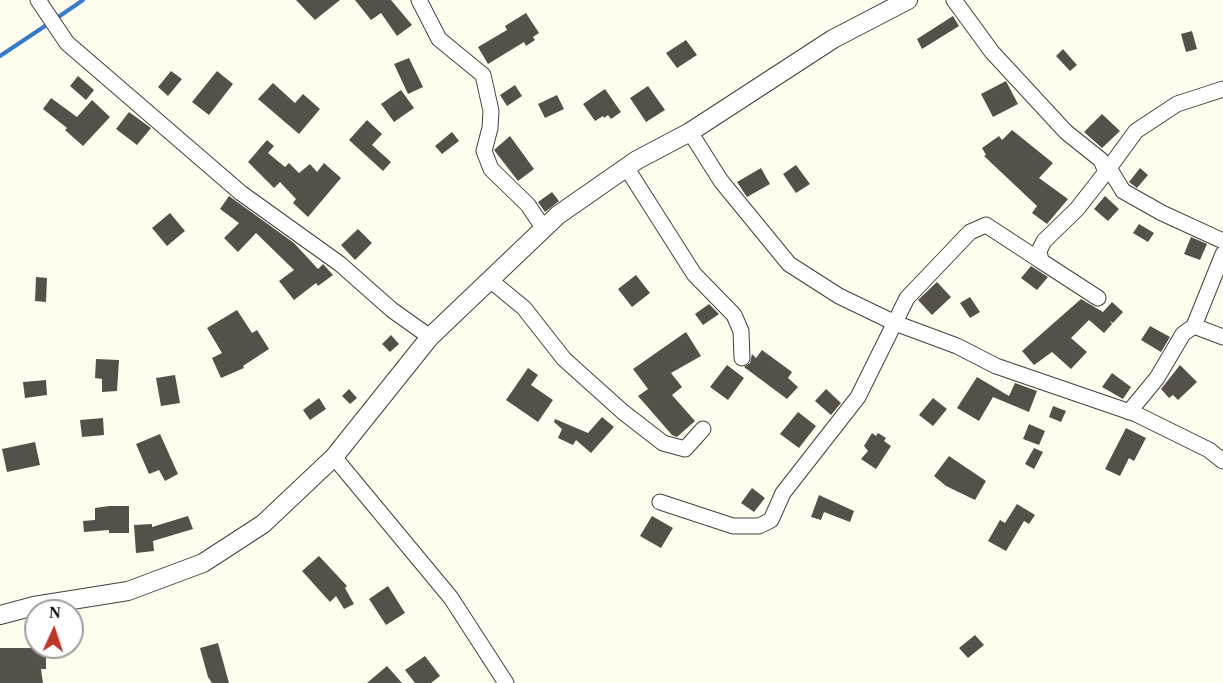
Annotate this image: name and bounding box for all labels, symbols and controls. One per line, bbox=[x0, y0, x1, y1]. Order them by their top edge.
north arrow bbox=[24, 599, 84, 659]
text: N bbox=[49, 604, 61, 621]

